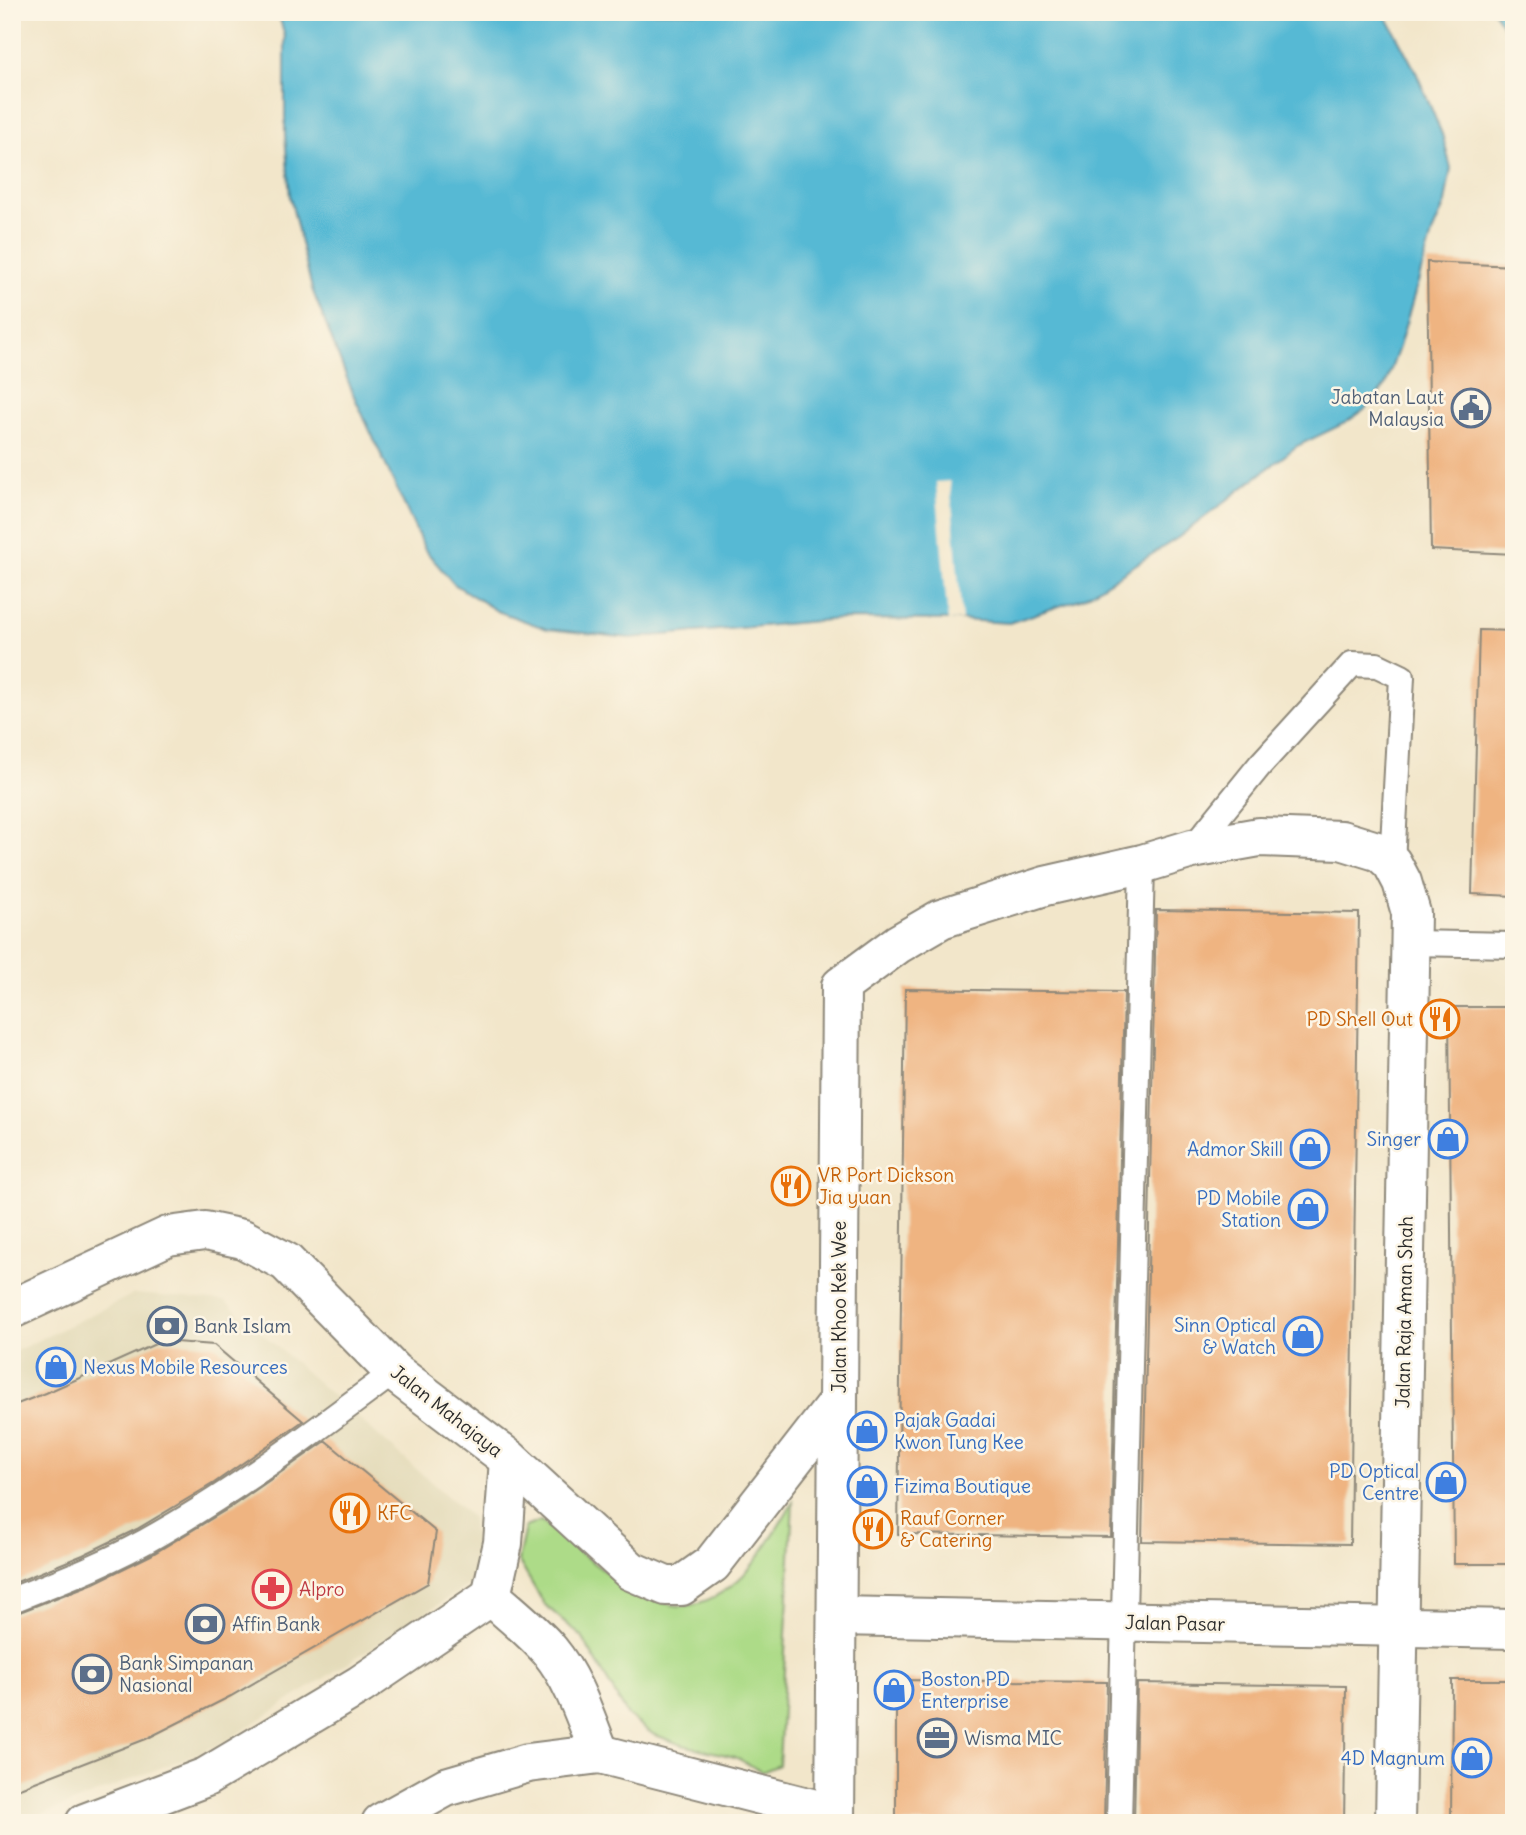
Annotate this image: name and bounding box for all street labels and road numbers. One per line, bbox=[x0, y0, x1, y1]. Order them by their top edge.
street label: Jalan Raja Aman Shah bbox=[1390, 1216, 1418, 1408]
street label: Jalan Khoo Kek Wee bbox=[827, 1221, 851, 1393]
street label: Jalan Mahajaya bbox=[386, 1360, 508, 1462]
street label: Jalan Pasar bbox=[1125, 1610, 1226, 1636]

